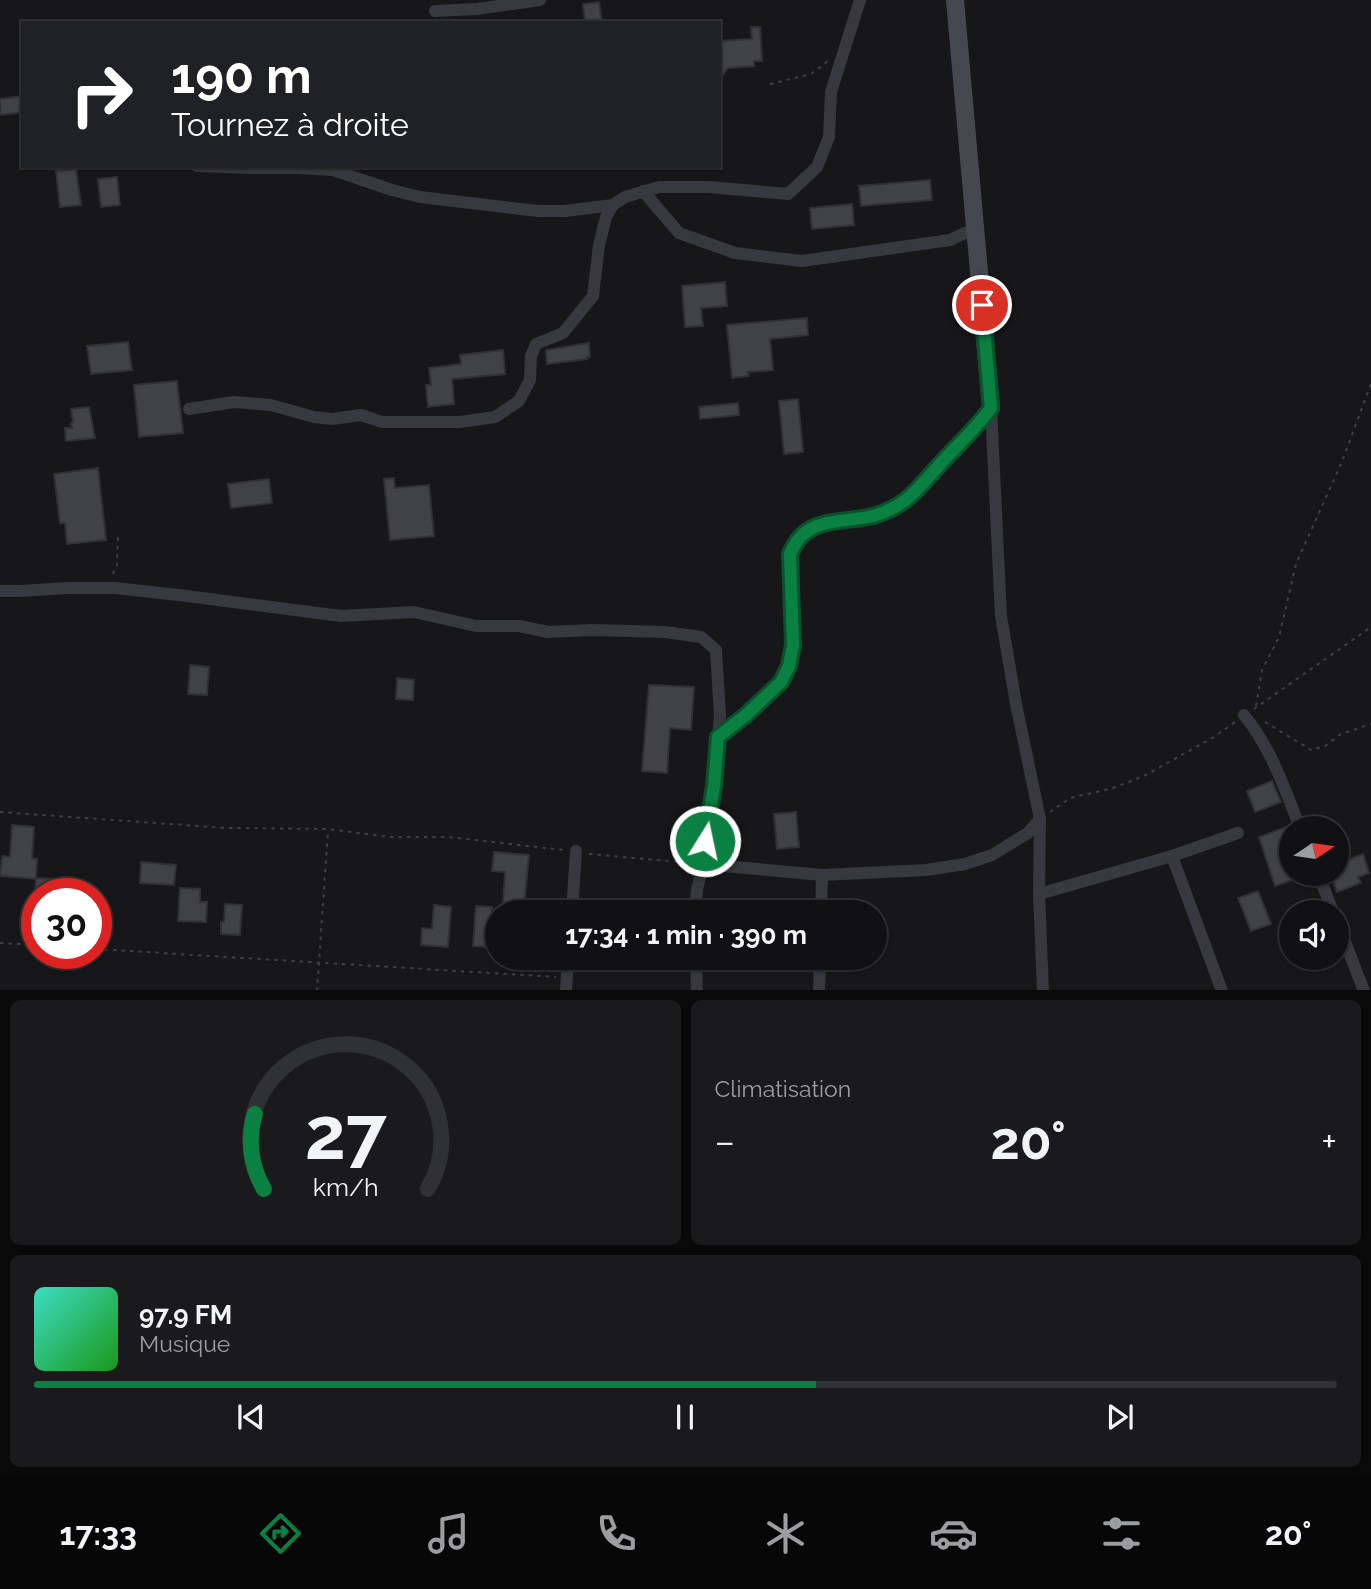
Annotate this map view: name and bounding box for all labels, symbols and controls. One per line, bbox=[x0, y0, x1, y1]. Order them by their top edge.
text: 190 m bbox=[171, 47, 312, 104]
icon: right bbox=[56, 49, 147, 140]
text: Tournez à droite bbox=[171, 106, 409, 143]
pin bbox=[952, 275, 1012, 335]
icon: arrive bbox=[963, 286, 1001, 324]
position arrow bbox=[668, 804, 742, 878]
north arrow bbox=[1279, 816, 1349, 886]
map controls bbox=[1279, 816, 1349, 970]
speed limit sign: 30 bbox=[21, 878, 112, 969]
button: sound bbox=[1279, 900, 1349, 970]
text: 17:34 · 1 min · 390 m bbox=[565, 920, 807, 950]
text: Climatisation bbox=[715, 1075, 851, 1102]
text: 27 bbox=[304, 1091, 386, 1176]
text: 20° bbox=[990, 1110, 1066, 1171]
text: − bbox=[715, 1119, 735, 1164]
text: + bbox=[1321, 1119, 1337, 1164]
text: km/h bbox=[312, 1171, 378, 1201]
text: 97.9 FM bbox=[139, 1300, 232, 1330]
text: Musique bbox=[139, 1330, 230, 1357]
icon: previous bbox=[232, 1398, 270, 1436]
icon: pause bbox=[666, 1398, 704, 1436]
icon: next bbox=[1101, 1398, 1139, 1436]
icon: directions bbox=[256, 1509, 305, 1558]
icon: music bbox=[424, 1509, 473, 1558]
icon: phone bbox=[592, 1509, 641, 1558]
icon: climate bbox=[761, 1509, 810, 1558]
icon: car bbox=[929, 1509, 978, 1558]
icon: filters bbox=[1097, 1509, 1146, 1558]
text: 17:33 bbox=[60, 1515, 137, 1552]
text: 20° bbox=[1265, 1515, 1311, 1552]

